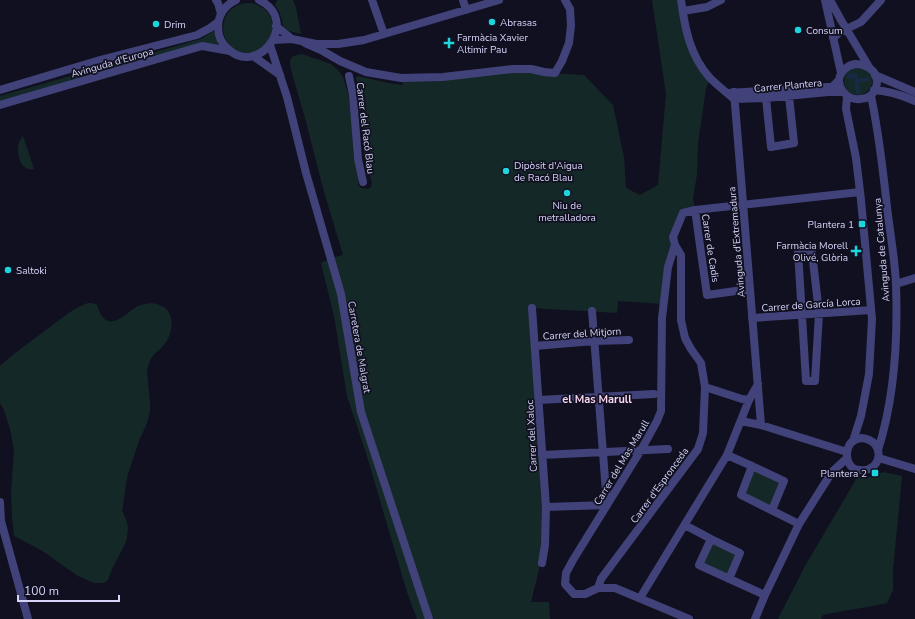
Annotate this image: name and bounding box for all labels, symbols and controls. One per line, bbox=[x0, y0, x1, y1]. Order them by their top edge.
place label: Abrasas bbox=[500, 16, 537, 30]
marker: Abrasas bbox=[487, 17, 497, 27]
place label: Drim bbox=[164, 18, 186, 32]
marker: Drim bbox=[151, 19, 161, 29]
place label: Consum bbox=[806, 24, 843, 38]
marker: Consum bbox=[793, 25, 803, 35]
place label: Farmàcia Xavier Altimir Pau bbox=[457, 31, 528, 57]
marker: Farmàcia Xavier Altimir Pau bbox=[444, 38, 454, 48]
street label: Avinguda d'Europa bbox=[69, 45, 155, 81]
street label: Carrer Plantera bbox=[753, 76, 823, 96]
street label: Carrer del Racó Blau bbox=[352, 81, 378, 175]
place label: Dipòsit d'Aigua de Racó Blau bbox=[514, 159, 583, 185]
marker: Dipòsit d'Aigua de Racó Blau bbox=[501, 166, 511, 176]
street label: Avinguda d'Extremadura bbox=[725, 186, 749, 298]
marker: Niu de metralladora bbox=[562, 188, 572, 198]
street label: Avinguda de Catalunya bbox=[870, 197, 894, 302]
place label: Niu de metralladora bbox=[538, 199, 596, 225]
street label: Carrer de Cadis bbox=[698, 213, 722, 284]
place label: Plantera 1 bbox=[808, 218, 854, 232]
marker: Plantera 1 bbox=[857, 219, 867, 229]
place label: Farmàcia Morell Olivé, Glòria bbox=[776, 239, 848, 265]
marker: Farmàcia Morell Olivé, Glòria bbox=[851, 246, 861, 256]
place label: Saltoki bbox=[16, 264, 47, 278]
marker: Saltoki bbox=[3, 265, 13, 275]
street label: Carrer de García Lorca bbox=[761, 295, 861, 315]
street label: Carretera de Malgrat bbox=[344, 300, 374, 395]
street label: Carrer del Mitjorn bbox=[542, 324, 622, 344]
district label: el Mas Marull bbox=[562, 392, 632, 407]
street label: Carrer del Xaloc bbox=[523, 399, 541, 472]
street label: Carrer del Mas Marull bbox=[591, 417, 653, 508]
street label: Carrer d'Espronceda bbox=[628, 445, 692, 526]
place label: Plantera 2 bbox=[821, 467, 867, 481]
marker: Plantera 2 bbox=[870, 468, 880, 478]
scale bar bbox=[18, 577, 119, 603]
text: 100 m bbox=[24, 583, 59, 599]

